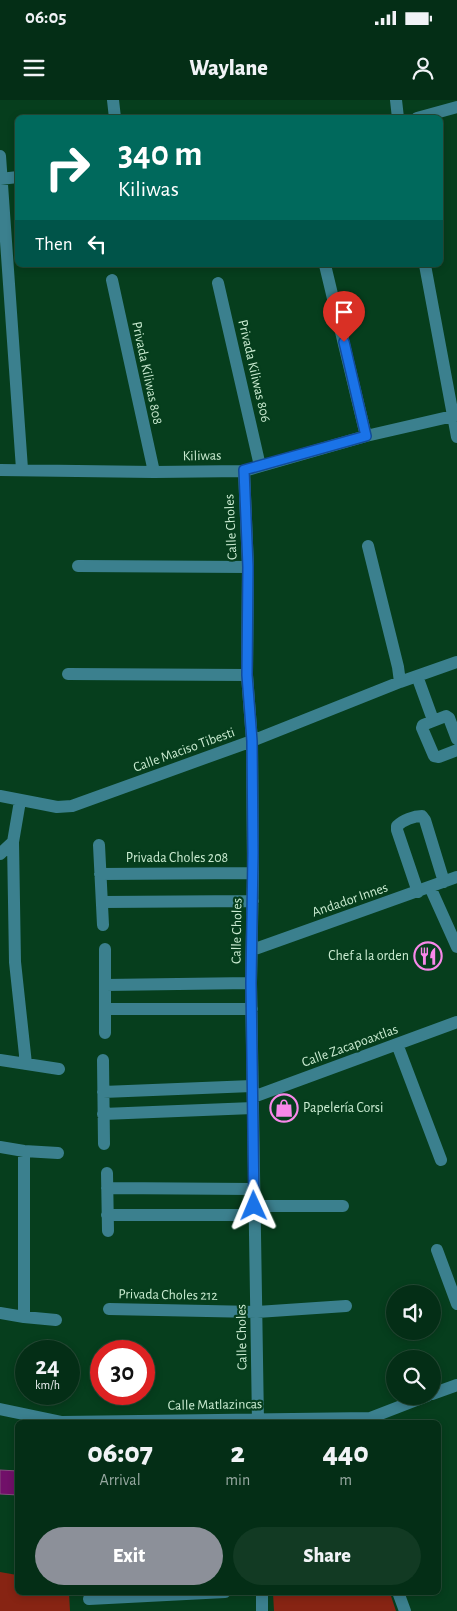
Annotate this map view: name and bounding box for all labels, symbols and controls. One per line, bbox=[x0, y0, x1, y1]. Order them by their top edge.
text: 06:05 bbox=[25, 8, 67, 27]
icon: menu bbox=[20, 54, 48, 82]
icon: person bbox=[409, 54, 437, 82]
text: Waylane bbox=[189, 57, 268, 79]
icon: right bbox=[35, 135, 100, 200]
text: 340 m bbox=[118, 137, 202, 172]
text: Kiliwas bbox=[118, 178, 179, 200]
icon: left bbox=[83, 230, 111, 258]
text: Then bbox=[35, 235, 73, 254]
pin bbox=[323, 291, 365, 342]
icon: arrive bbox=[330, 298, 358, 326]
street label: Privada Kiliwas 806 bbox=[235, 318, 273, 424]
street label: Privada Kiliwas 808 bbox=[129, 320, 165, 426]
street label: Kiliwas bbox=[183, 449, 221, 463]
street label: Calle Choles bbox=[222, 494, 240, 560]
street label: Calle Maciso Tibesti bbox=[131, 725, 237, 775]
street label: Privada Choles 208 bbox=[126, 851, 228, 865]
street label: Andador Innes bbox=[310, 880, 390, 920]
street label: Calle Choles bbox=[229, 898, 245, 964]
restaurant icon: Chef a la orden bbox=[413, 941, 443, 971]
place label: Chef a la orden bbox=[328, 949, 409, 963]
street label: Calle Zacapoaxtlas bbox=[300, 1022, 400, 1070]
shop icon: Papelería Corsi bbox=[269, 1093, 299, 1123]
place label: Papelería Corsi bbox=[303, 1101, 383, 1115]
position arrow bbox=[227, 1179, 279, 1231]
map controls bbox=[386, 1285, 441, 1405]
button: sound bbox=[386, 1285, 441, 1340]
street label: Privada Choles 212 bbox=[118, 1287, 218, 1303]
street label: Calle Choles bbox=[234, 1304, 250, 1370]
speed limit sign: 30 bbox=[90, 1340, 155, 1405]
button: search bbox=[386, 1350, 441, 1405]
text: 24 bbox=[35, 1354, 60, 1379]
text: km/h bbox=[35, 1379, 60, 1391]
street label: Calle Matlazincas bbox=[168, 1397, 262, 1413]
text: 06:07 bbox=[87, 1438, 153, 1468]
text: 2 bbox=[231, 1438, 245, 1468]
text: 440 bbox=[322, 1438, 369, 1468]
text: Arrival bbox=[100, 1472, 141, 1488]
text: min bbox=[225, 1472, 250, 1488]
text: m bbox=[339, 1472, 352, 1488]
button: Exit bbox=[35, 1527, 223, 1585]
button: Share bbox=[233, 1527, 421, 1585]

